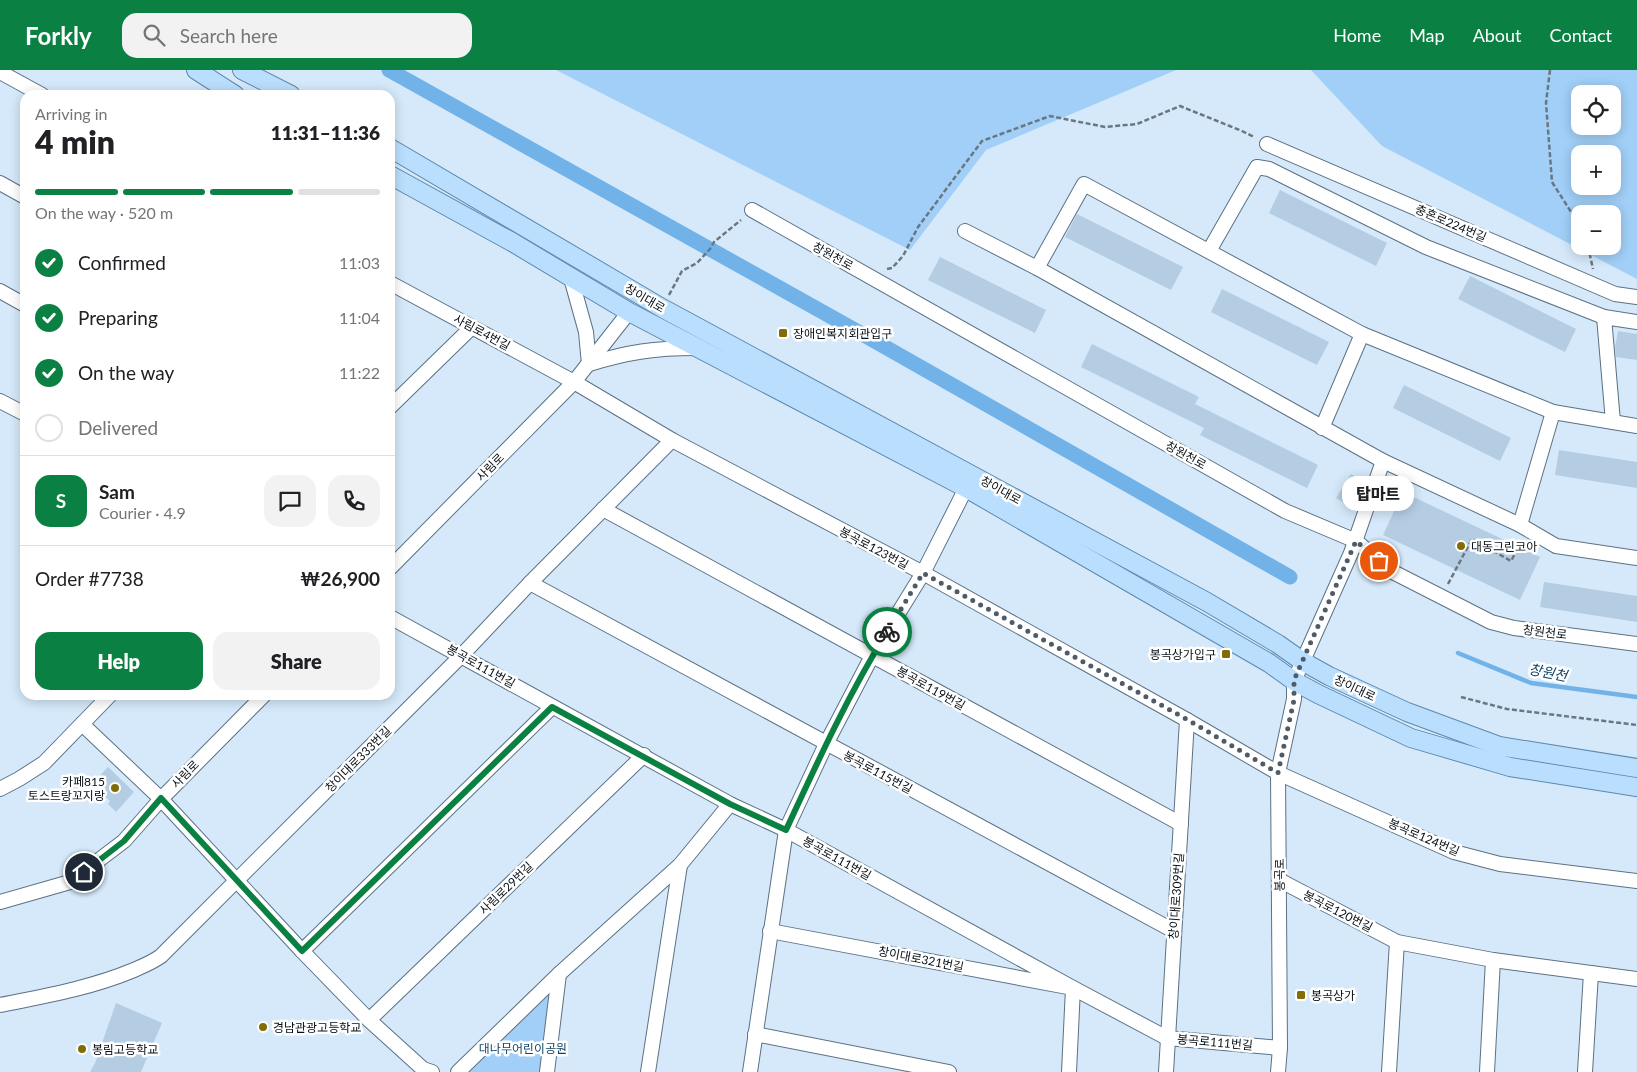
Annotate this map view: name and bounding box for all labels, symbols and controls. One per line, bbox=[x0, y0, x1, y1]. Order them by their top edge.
search box bbox=[122, 13, 472, 58]
text: Forkly bbox=[25, 21, 92, 50]
icon: search bbox=[140, 21, 168, 49]
text: Search here bbox=[180, 24, 278, 47]
text: Home bbox=[1333, 24, 1381, 46]
text: Map bbox=[1409, 24, 1445, 46]
text: About bbox=[1473, 24, 1522, 46]
text: Contact bbox=[1550, 24, 1612, 46]
map controls bbox=[1571, 85, 1621, 255]
button: locate bbox=[1571, 85, 1621, 135]
text: Arriving in bbox=[35, 104, 108, 123]
text: 11:31–11:36 bbox=[271, 121, 380, 144]
text: 4 min bbox=[35, 122, 115, 161]
button: + bbox=[1571, 145, 1621, 195]
street label: 충혼로224번길 bbox=[1413, 201, 1489, 245]
text: On the way · 520 m bbox=[35, 203, 173, 222]
button: − bbox=[1571, 205, 1621, 255]
street label: 창원천로 bbox=[810, 239, 856, 273]
icon: check bbox=[35, 249, 63, 277]
text: Confirmed bbox=[78, 251, 166, 274]
text: 11:03 bbox=[339, 253, 380, 272]
street label: 창이대로 bbox=[622, 280, 668, 316]
icon: check bbox=[35, 304, 63, 332]
text: Preparing bbox=[78, 306, 158, 329]
text: 11:04 bbox=[339, 308, 380, 327]
street label: 사림로4번길 bbox=[451, 311, 513, 353]
place label: 장애인복지회관입구 bbox=[793, 326, 892, 341]
marker: 장애인복지회관입구 bbox=[777, 327, 789, 339]
icon: check bbox=[35, 359, 63, 387]
text: On the way bbox=[78, 361, 174, 384]
text: 11:22 bbox=[339, 363, 380, 382]
text: Delivered bbox=[78, 416, 158, 439]
street label: 창원천로 bbox=[1163, 438, 1209, 472]
street label: 사림로 bbox=[473, 450, 507, 484]
street label: 창이대로 bbox=[978, 473, 1024, 507]
button: chat bbox=[264, 475, 316, 527]
button: phone bbox=[328, 475, 380, 527]
callout: 탑마트 bbox=[1343, 476, 1415, 511]
text: Sam bbox=[99, 480, 135, 503]
text: 탑마트 bbox=[1356, 484, 1400, 503]
text: S bbox=[56, 489, 66, 512]
text: Courier · 4.9 bbox=[99, 503, 186, 522]
street label: 봉곡로123번길 bbox=[837, 524, 911, 572]
place label: 대동그린코아 bbox=[1471, 539, 1537, 554]
pin bbox=[1358, 540, 1400, 582]
marker: 대동그린코아 bbox=[1455, 540, 1467, 552]
icon: bag bbox=[1365, 547, 1393, 575]
text: Order #7738 bbox=[35, 567, 144, 590]
text: ₩26,900 bbox=[300, 567, 380, 590]
courier bbox=[862, 607, 912, 657]
icon: bike bbox=[873, 618, 901, 646]
street label: 창원천로 bbox=[1522, 622, 1568, 642]
button: Help bbox=[35, 632, 203, 690]
button: Share bbox=[213, 632, 380, 690]
street label: 봉곡로111번길 bbox=[444, 641, 518, 691]
place label: 봉곡상가입구 bbox=[1150, 647, 1216, 662]
marker: 봉곡상가입구 bbox=[1220, 648, 1232, 660]
water label: 창원천 bbox=[1527, 660, 1570, 684]
street label: 봉곡로119번길 bbox=[894, 663, 968, 713]
street label: 창이대로 bbox=[1332, 672, 1378, 704]
street label: 창이대로333번길 bbox=[322, 723, 394, 795]
street label: 봉곡로115번길 bbox=[841, 748, 915, 796]
street label: 사림로 bbox=[168, 757, 202, 791]
place label: 카페815 토스트랑꼬지랑 bbox=[28, 774, 105, 803]
marker: 카페815 토스트랑꼬지랑 bbox=[109, 782, 121, 794]
street label: 봉곡로124번길 bbox=[1386, 815, 1462, 859]
street label: 봉곡로111번길 bbox=[800, 833, 874, 883]
pin bbox=[63, 851, 105, 893]
street label: 창이대로309번길 bbox=[1165, 852, 1187, 940]
icon: home bbox=[70, 858, 98, 886]
street label: 봉곡로 bbox=[1272, 858, 1287, 892]
street label: 사림로29번길 bbox=[476, 859, 536, 917]
street label: 봉곡로120번길 bbox=[1301, 887, 1375, 935]
street label: 창이대로321번길 bbox=[877, 943, 965, 975]
place label: 봉곡상가 bbox=[1311, 988, 1355, 1003]
marker: 봉곡상가 bbox=[1295, 989, 1307, 1001]
place label: 경남관광고등학교 bbox=[273, 1020, 361, 1035]
marker: 경남관광고등학교 bbox=[257, 1021, 269, 1033]
street label: 봉곡로111번길 bbox=[1176, 1031, 1254, 1053]
park label: 대나무어린이공원 bbox=[479, 1041, 567, 1056]
place label: 봉림고등학교 bbox=[92, 1042, 158, 1057]
marker: 봉림고등학교 bbox=[76, 1043, 88, 1055]

